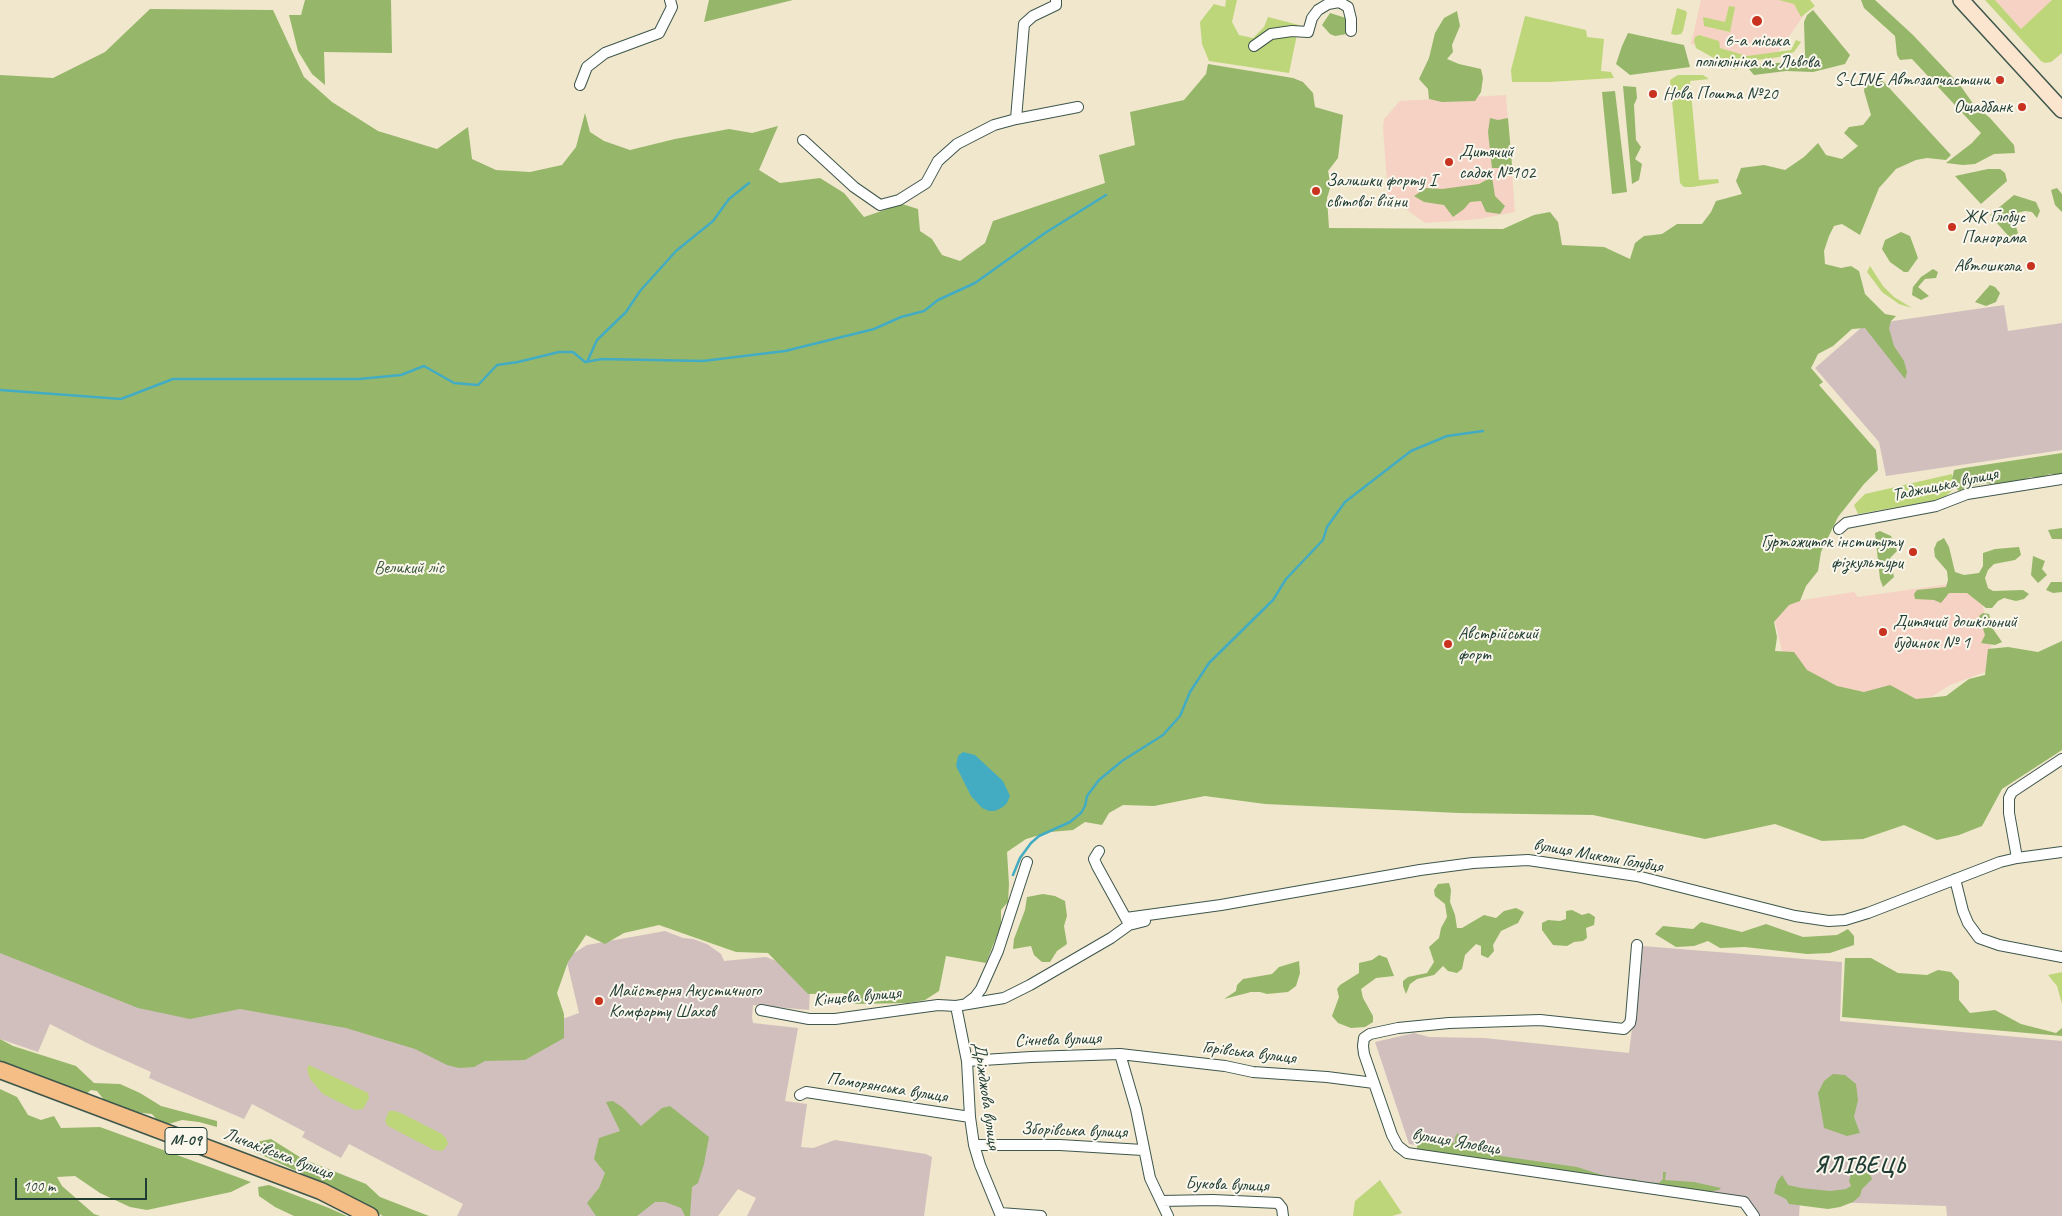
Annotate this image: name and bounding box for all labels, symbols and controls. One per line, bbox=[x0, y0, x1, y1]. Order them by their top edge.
marker: 6-а міська поліклініка м. Львова bbox=[1750, 14, 1764, 28]
place label: 6-а міська поліклініка м. Львова bbox=[1694, 30, 1820, 72]
place label: S-LINE Автозапчастини bbox=[1834, 69, 1990, 91]
marker: S-LINE Автозапчастини bbox=[1994, 74, 2006, 86]
place label: Нова Пошта №20 bbox=[1663, 83, 1778, 105]
marker: Нова Пошта №20 bbox=[1647, 88, 1659, 100]
place label: Ощадбанк bbox=[1954, 96, 2012, 118]
marker: Ощадбанк bbox=[2016, 101, 2028, 113]
place label: Дитячий садок №102 bbox=[1459, 141, 1535, 183]
marker: Дитячий садок №102 bbox=[1443, 156, 1455, 168]
place label: Залишки форту І світової війни bbox=[1326, 170, 1436, 212]
marker: Залишки форту І світової війни bbox=[1310, 185, 1322, 197]
place label: ЖК Глобус Панорама bbox=[1962, 206, 2026, 248]
marker: ЖК Глобус Панорама bbox=[1946, 221, 1958, 233]
place label: Автошкола bbox=[1954, 255, 2021, 277]
marker: Автошкола bbox=[2025, 260, 2037, 272]
street label: Таджицька вулиця bbox=[1890, 463, 2000, 507]
place label: Гуртожиток інституту фізкультури bbox=[1761, 531, 1903, 574]
marker: Гуртожиток інституту фізкультури bbox=[1907, 546, 1919, 558]
park label: Великий ліс bbox=[374, 557, 444, 579]
place label: Дитячий дошкільний будинок № 1 bbox=[1893, 611, 2017, 654]
place label: Австрійський форт bbox=[1458, 623, 1539, 666]
marker: Дитячий дошкільний будинок № 1 bbox=[1877, 626, 1889, 638]
marker: Австрійський форт bbox=[1442, 638, 1454, 650]
street label: вулиця Миколи Голубця bbox=[1532, 834, 1664, 878]
place label: Майстерня Акустичного Комфорту Шахов bbox=[609, 980, 761, 1022]
street label: Кінцева вулиця bbox=[812, 982, 902, 1012]
marker: Майстерня Акустичного Комфорту Шахов bbox=[593, 995, 605, 1007]
street label: Січнева вулиця bbox=[1015, 1028, 1101, 1052]
street label: Горівська вулиця bbox=[1201, 1037, 1297, 1069]
street label: Дріжджова вулиця bbox=[968, 1041, 1004, 1151]
street label: Поморянська вулиця bbox=[825, 1068, 949, 1108]
street label: Зборівська вулиця bbox=[1021, 1118, 1127, 1144]
street label: Личаківська вулиця bbox=[220, 1123, 336, 1185]
street label: вулиця Яловець bbox=[1410, 1124, 1502, 1160]
road number: М-09 bbox=[165, 1128, 207, 1154]
district label: ЯЛІВЕЦЬ bbox=[1812, 1153, 1908, 1179]
scale bar bbox=[18, 1168, 150, 1200]
street label: Букова вулиця bbox=[1185, 1173, 1269, 1197]
text: 100 m bbox=[23, 1177, 55, 1196]

